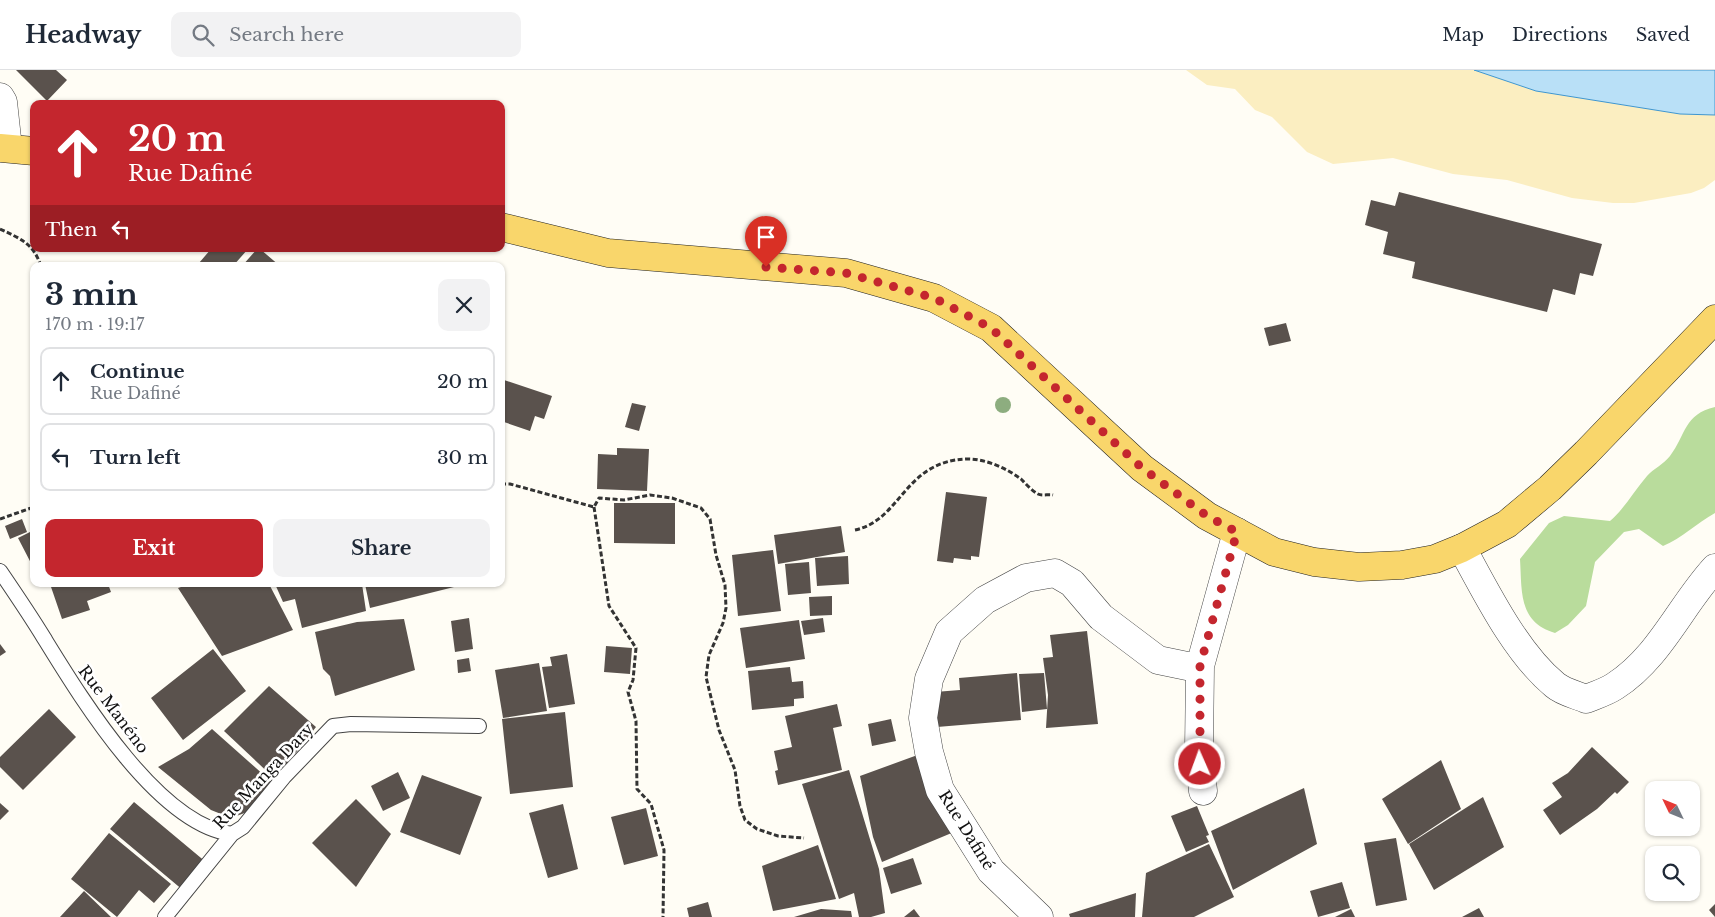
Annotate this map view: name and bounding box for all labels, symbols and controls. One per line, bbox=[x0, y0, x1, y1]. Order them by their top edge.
search box bbox=[171, 12, 521, 57]
text: Headway bbox=[25, 20, 141, 49]
icon: search bbox=[189, 21, 217, 49]
text: Search here bbox=[229, 23, 344, 46]
text: Map bbox=[1442, 24, 1484, 46]
text: Directions bbox=[1512, 24, 1608, 46]
text: Saved bbox=[1636, 24, 1690, 46]
text: 20 m bbox=[128, 117, 225, 160]
icon: ahead bbox=[45, 120, 110, 185]
text: Rue Dafiné bbox=[128, 160, 253, 187]
icon: left bbox=[107, 215, 135, 243]
pin bbox=[745, 216, 787, 267]
text: Then bbox=[45, 218, 97, 241]
icon: arrive bbox=[752, 223, 780, 251]
text: 3 min bbox=[45, 276, 138, 313]
button: close bbox=[438, 279, 490, 331]
text: 170 m · 19:17 bbox=[45, 314, 144, 334]
text: Continue bbox=[90, 360, 185, 383]
icon: ahead bbox=[47, 367, 75, 395]
text: 20 m bbox=[437, 370, 488, 393]
text: Rue Dafiné bbox=[90, 383, 181, 403]
icon: left bbox=[47, 443, 75, 471]
text: Turn left bbox=[90, 446, 181, 469]
text: 30 m bbox=[437, 446, 488, 469]
button: Exit bbox=[45, 519, 263, 577]
button: Share bbox=[273, 519, 490, 577]
street label: Rue Manéno bbox=[74, 661, 154, 757]
street label: Rue Manga Dary bbox=[209, 718, 318, 833]
position arrow bbox=[1173, 737, 1225, 789]
north arrow bbox=[1645, 781, 1700, 836]
map controls bbox=[1645, 781, 1700, 901]
street label: Rue Dafiné bbox=[935, 786, 999, 874]
button: search bbox=[1645, 846, 1700, 901]

